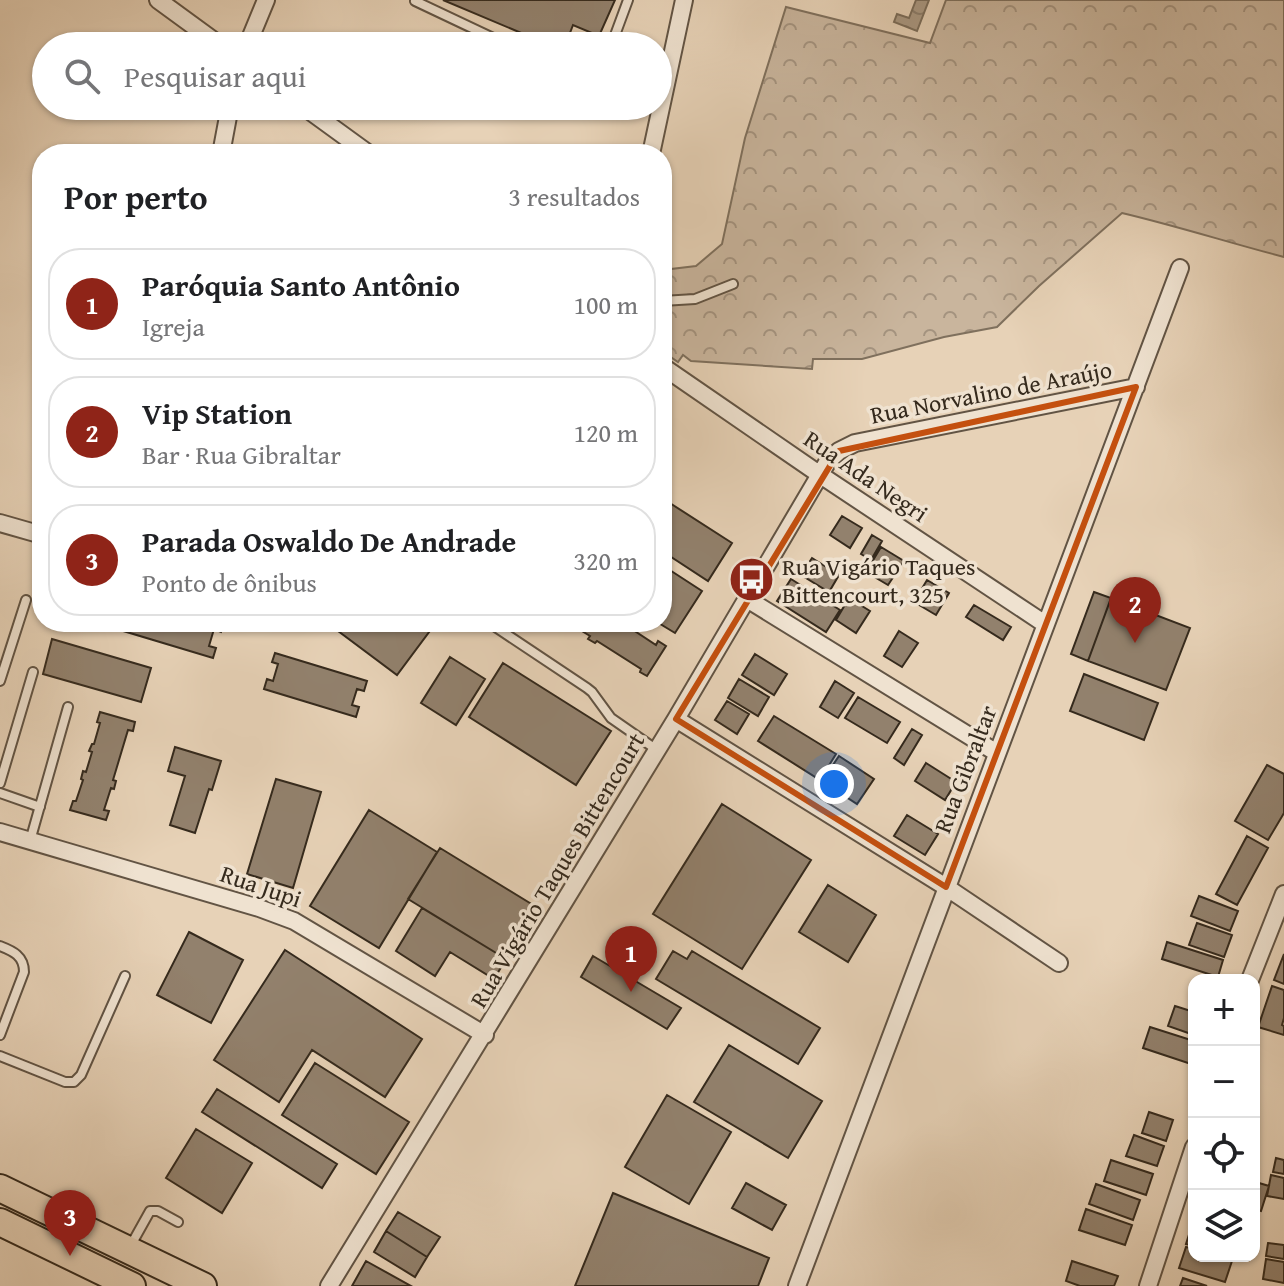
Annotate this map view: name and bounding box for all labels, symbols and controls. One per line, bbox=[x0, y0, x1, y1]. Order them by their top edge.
search box bbox=[32, 32, 672, 120]
icon: search bbox=[60, 54, 104, 98]
text: Pesquisar aqui bbox=[124, 54, 306, 98]
text: Por perto bbox=[64, 172, 208, 221]
text: 3 resultados bbox=[509, 177, 640, 216]
text: Paróquia Santo Antônio bbox=[142, 263, 460, 307]
text: 1 bbox=[85, 285, 99, 324]
text: 100 m bbox=[573, 285, 638, 324]
text: Igreja bbox=[142, 307, 205, 346]
street label: Rua Norvalino de Araújo bbox=[867, 351, 1115, 433]
text: Vip Station bbox=[142, 391, 292, 435]
text: 2 bbox=[85, 413, 99, 452]
text: 120 m bbox=[573, 413, 638, 452]
street label: Rua Ada Negri bbox=[797, 422, 935, 531]
text: Bar · Rua Gibraltar bbox=[142, 435, 341, 474]
text: Parada Oswaldo De Andrade bbox=[142, 519, 516, 563]
text: 3 bbox=[85, 541, 99, 580]
text: 320 m bbox=[573, 541, 638, 580]
place label: Rua Vigário Taques Bittencourt, 325 bbox=[782, 549, 976, 612]
bus stop icon: Rua Vigário Taques Bittencourt, 325 bbox=[727, 556, 775, 604]
text: Ponto de ônibus bbox=[142, 563, 317, 602]
pin: 2 bbox=[1109, 577, 1161, 643]
street label: Rua Gibraltar bbox=[925, 700, 1005, 838]
street label: Rua Vigário Taques Bittencourt bbox=[461, 725, 653, 1014]
your location bbox=[814, 764, 854, 804]
street label: Rua Jupi bbox=[216, 856, 306, 916]
pin: 1 bbox=[605, 926, 657, 992]
map controls bbox=[1188, 974, 1260, 1262]
button: + bbox=[1188, 974, 1260, 1046]
button: − bbox=[1188, 1046, 1260, 1118]
button: locate bbox=[1188, 1118, 1260, 1190]
pin: 3 bbox=[44, 1190, 96, 1256]
button: layers bbox=[1188, 1190, 1260, 1262]

